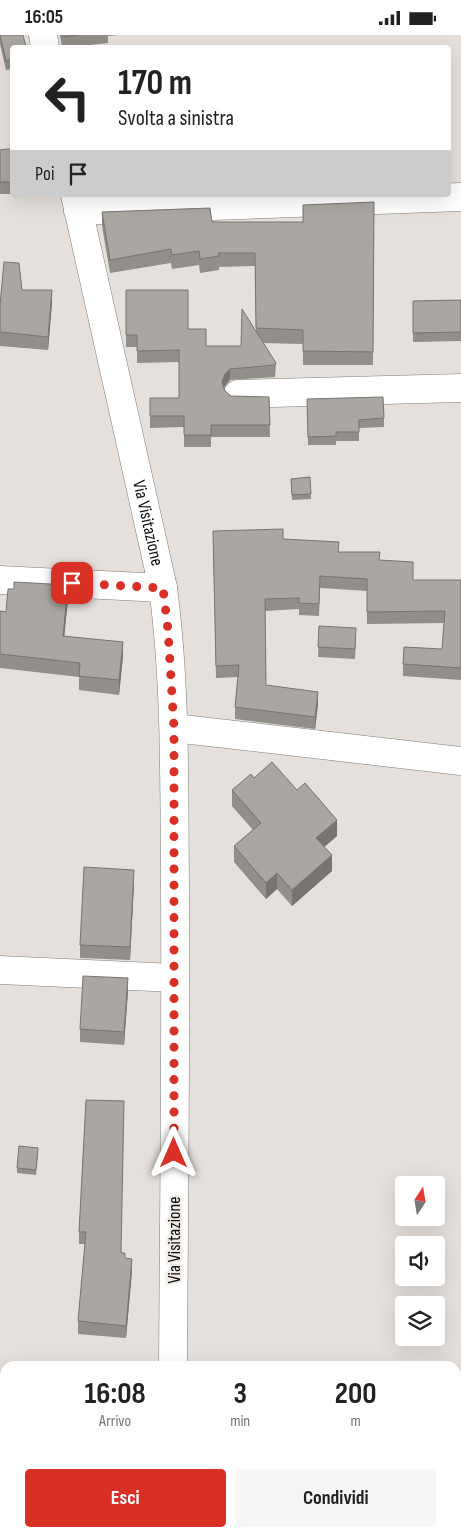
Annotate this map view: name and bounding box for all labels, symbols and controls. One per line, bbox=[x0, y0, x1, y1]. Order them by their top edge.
text: 16:05 bbox=[25, 6, 63, 29]
text: 170 m bbox=[118, 62, 192, 105]
icon: left bbox=[35, 65, 100, 130]
text: Svolta a sinistra bbox=[118, 105, 234, 132]
icon: arrive bbox=[64, 160, 92, 188]
text: Poi bbox=[35, 163, 54, 186]
street label: Via Visitazione bbox=[128, 478, 168, 568]
pin bbox=[51, 562, 93, 604]
icon: arrive bbox=[58, 569, 86, 597]
position arrow bbox=[147, 1126, 199, 1178]
north arrow bbox=[395, 1176, 445, 1226]
map controls bbox=[395, 1176, 445, 1346]
street label: Via Visitazione bbox=[164, 1196, 185, 1284]
button: sound bbox=[395, 1236, 445, 1286]
button: layers bbox=[395, 1296, 445, 1346]
text: 16:08 bbox=[85, 1376, 146, 1412]
text: 3 bbox=[233, 1376, 247, 1412]
text: 200 bbox=[335, 1376, 376, 1412]
text: Arrivo bbox=[99, 1412, 131, 1431]
text: min bbox=[230, 1412, 250, 1431]
text: m bbox=[350, 1412, 361, 1431]
button: Esci bbox=[25, 1469, 226, 1527]
button: Condividi bbox=[236, 1469, 436, 1527]

